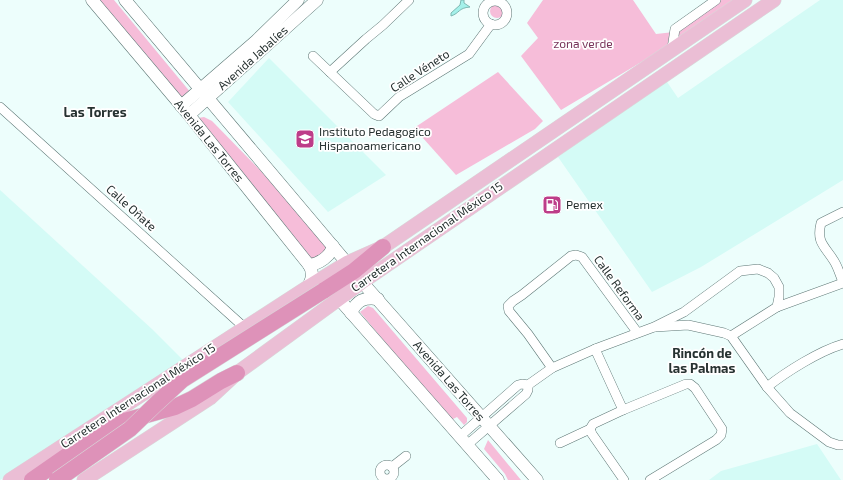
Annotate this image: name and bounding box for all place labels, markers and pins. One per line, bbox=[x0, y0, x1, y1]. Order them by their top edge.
place label: Instituto Pedagogico Hispanoamericano bbox=[319, 124, 431, 152]
school or university icon: Instituto Pedagogico Hispanoamericano bbox=[294, 128, 316, 150]
fuel station icon: Pemex bbox=[541, 194, 563, 216]
place label: Pemex bbox=[566, 197, 603, 211]

